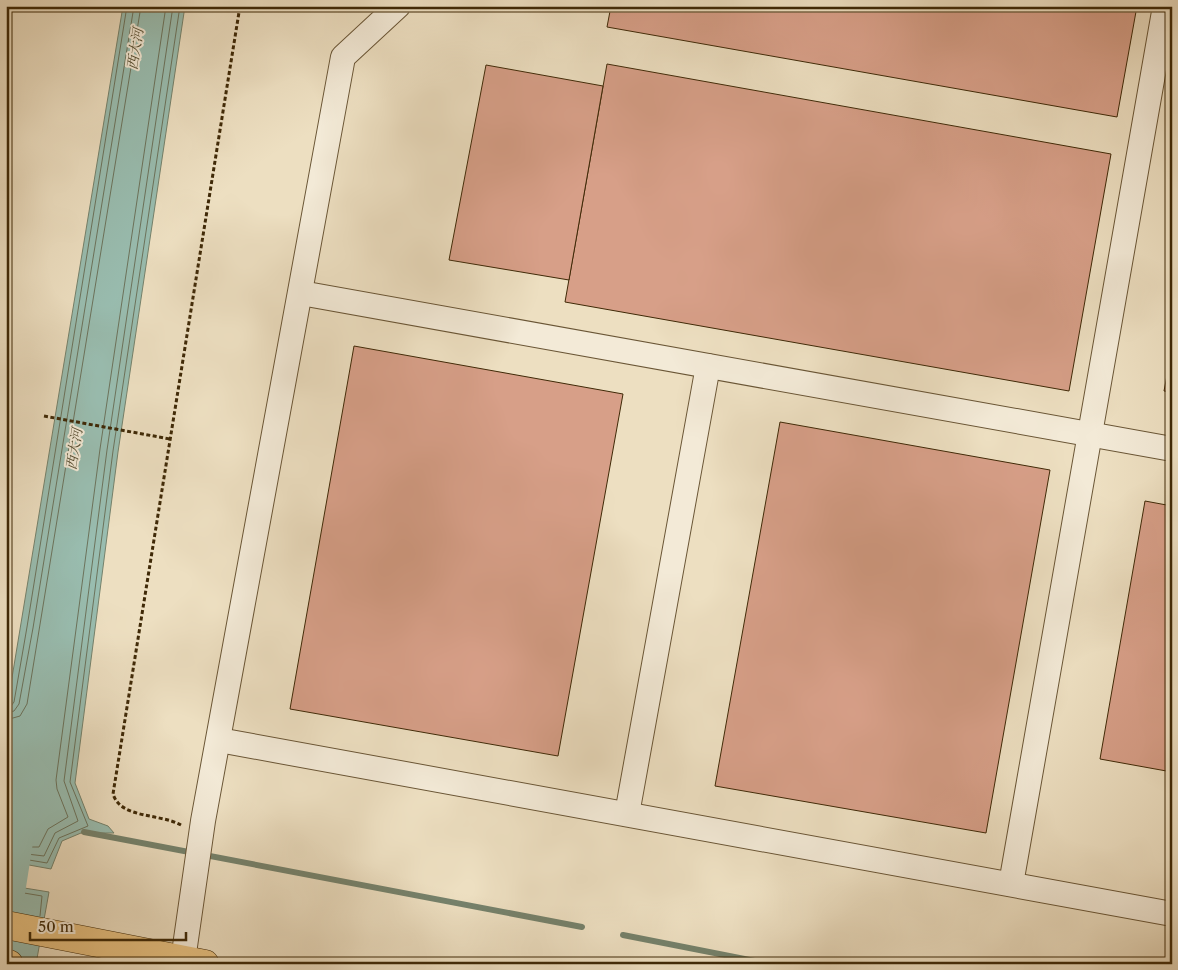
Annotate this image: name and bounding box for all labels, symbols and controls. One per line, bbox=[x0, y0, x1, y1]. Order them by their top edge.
water label: 西大河 bbox=[123, 24, 148, 71]
water label: 西大河 bbox=[62, 424, 87, 471]
scale bar bbox=[30, 910, 186, 942]
text: 50 m bbox=[38, 917, 74, 936]

